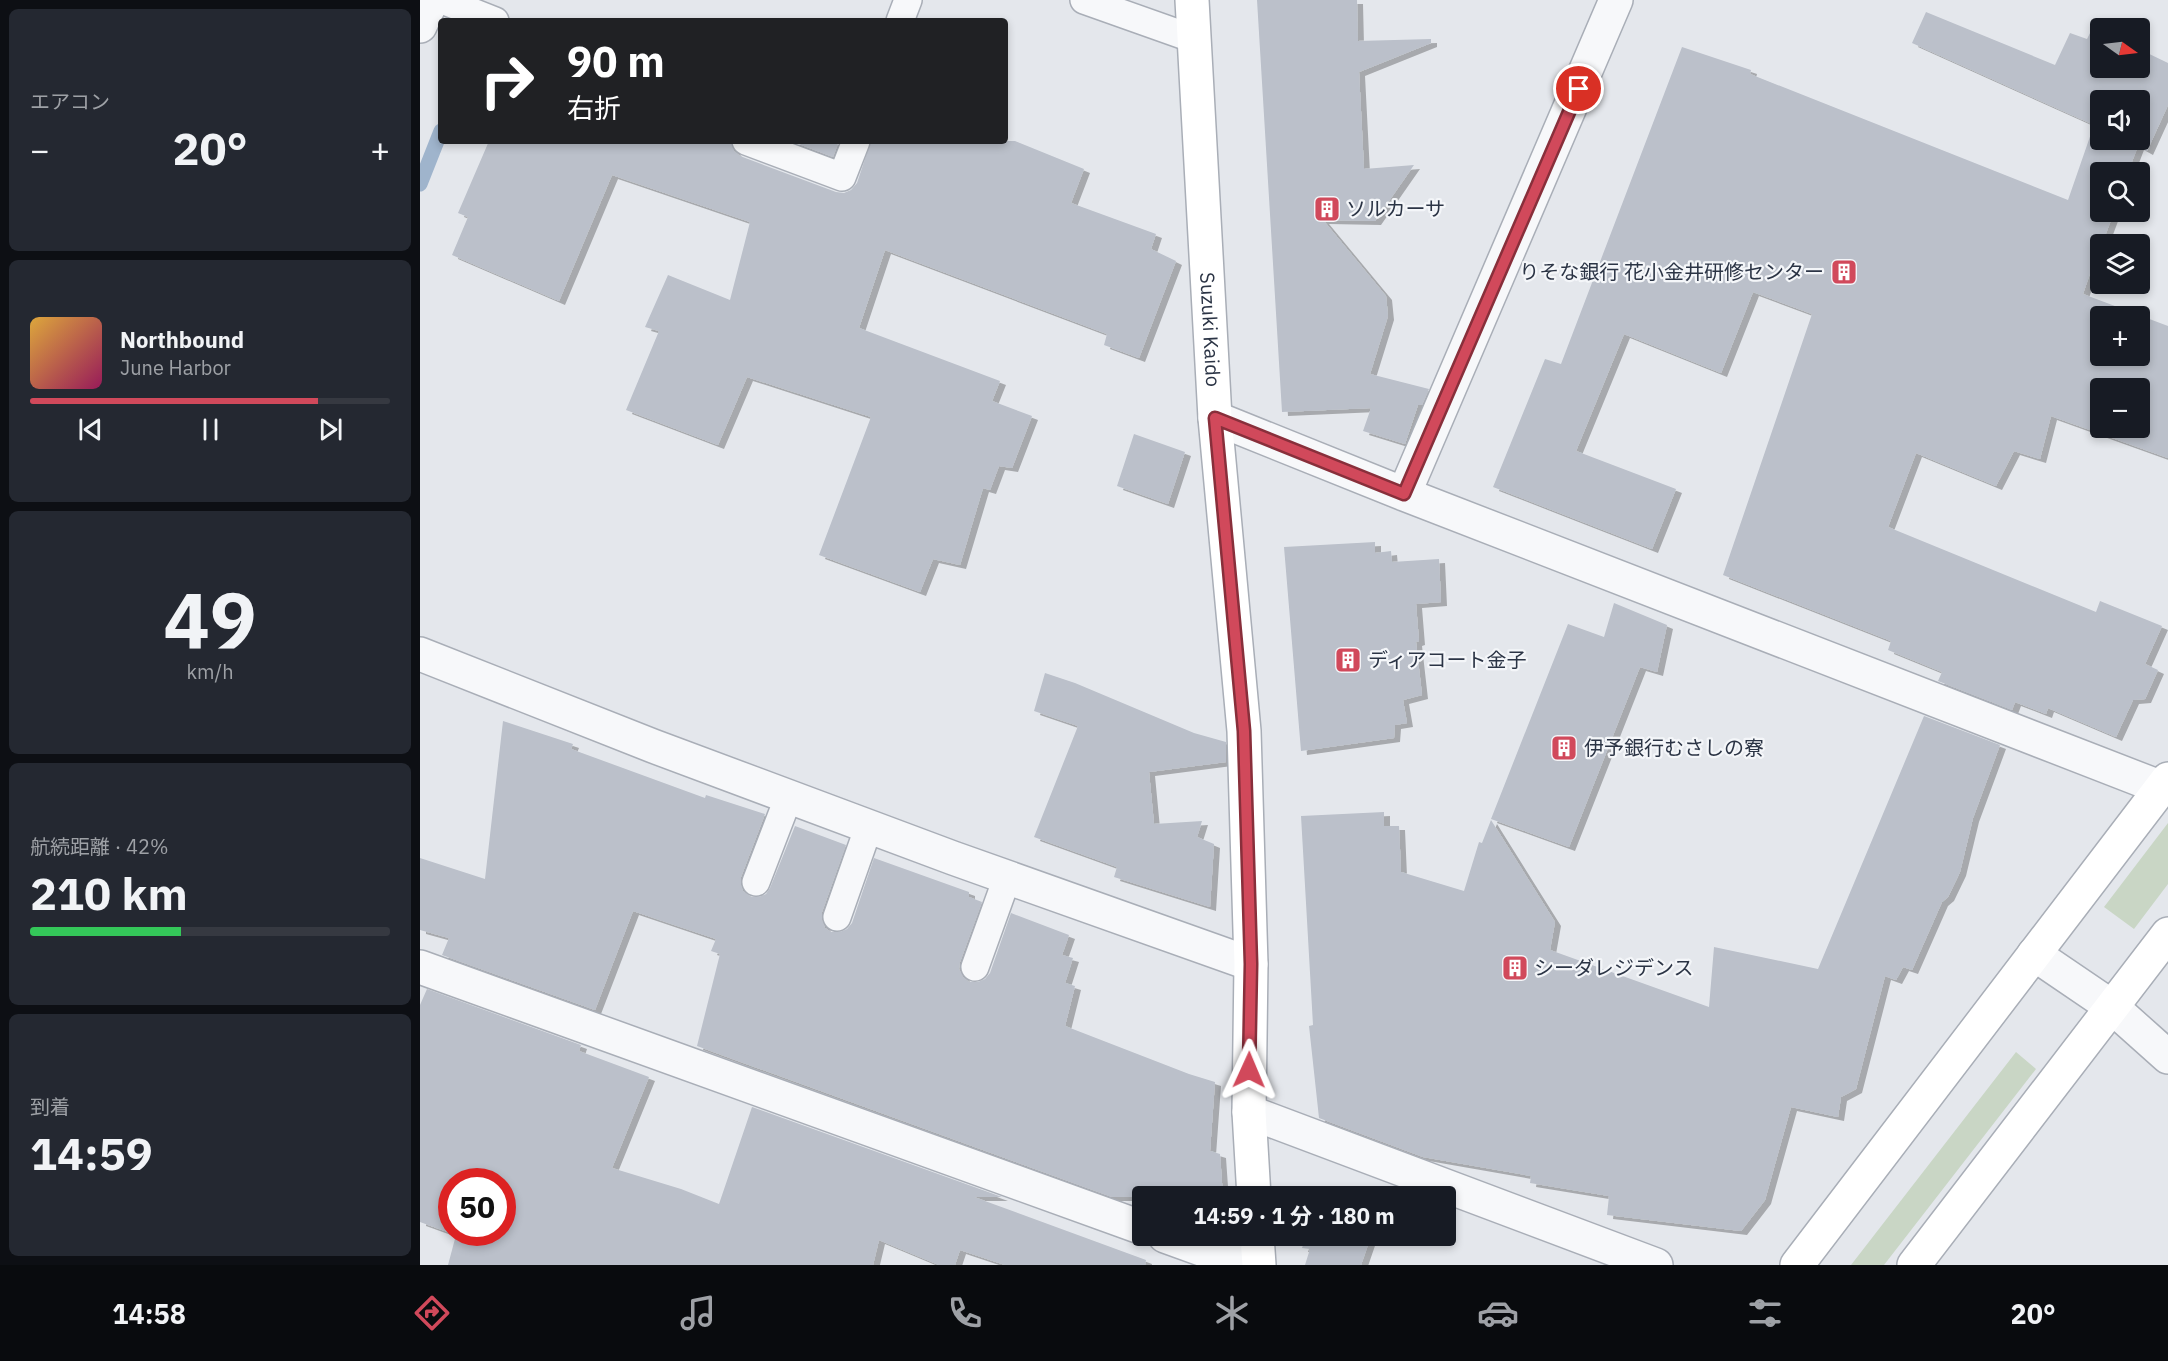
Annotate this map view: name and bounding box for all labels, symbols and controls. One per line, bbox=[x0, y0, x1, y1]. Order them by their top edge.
north arrow bbox=[2090, 18, 2150, 78]
map controls bbox=[2090, 18, 2150, 438]
text: 90 m bbox=[567, 34, 665, 89]
icon: right bbox=[468, 42, 546, 120]
pin bbox=[1553, 63, 1604, 114]
icon: arrive bbox=[1562, 72, 1595, 105]
text: エアコン bbox=[30, 88, 110, 115]
text: 右折 bbox=[567, 90, 621, 125]
button: sound bbox=[2090, 90, 2150, 150]
text: 20° bbox=[172, 119, 248, 177]
text: − bbox=[30, 128, 50, 171]
text: + bbox=[370, 128, 390, 171]
button: search bbox=[2090, 162, 2150, 222]
building icon: ソルカーサ bbox=[1312, 194, 1342, 224]
place label: ソルカーサ bbox=[1346, 195, 1445, 222]
button: layers bbox=[2090, 234, 2150, 294]
building icon: りそな銀行 花小金井研修センター bbox=[1829, 257, 1859, 287]
place label: りそな銀行 花小金井研修センター bbox=[1519, 258, 1824, 285]
street label: Suzuki Kaido bbox=[1194, 271, 1227, 388]
button: + bbox=[2090, 306, 2150, 366]
text: Northbound bbox=[120, 325, 244, 354]
text: June Harbor bbox=[120, 354, 231, 381]
button: − bbox=[2090, 378, 2150, 438]
icon: previous bbox=[74, 413, 107, 446]
icon: pause bbox=[194, 413, 227, 446]
icon: next bbox=[314, 413, 347, 446]
text: 49 bbox=[163, 568, 257, 669]
building icon: ディアコート金子 bbox=[1333, 645, 1363, 675]
place label: ディアコート金子 bbox=[1368, 646, 1527, 673]
text: km/h bbox=[186, 658, 234, 685]
building icon: 伊予銀行むさしの寮 bbox=[1549, 733, 1579, 763]
place label: 伊予銀行むさしの寮 bbox=[1584, 734, 1764, 761]
text: 航続距離 · 42% bbox=[30, 833, 169, 860]
text: 210 km bbox=[30, 864, 188, 922]
building icon: シーダレジデンス bbox=[1500, 953, 1530, 983]
place label: シーダレジデンス bbox=[1534, 954, 1694, 981]
position arrow bbox=[1217, 1038, 1281, 1102]
text: 到着 bbox=[30, 1093, 70, 1120]
text: 14:59 bbox=[30, 1124, 153, 1182]
speed limit sign: 50 bbox=[438, 1168, 516, 1246]
text: 14:59 · 1 分 · 180 m bbox=[1193, 1201, 1395, 1230]
icon: directions bbox=[411, 1292, 453, 1334]
icon: music bbox=[677, 1292, 719, 1334]
icon: phone bbox=[944, 1292, 986, 1334]
icon: climate bbox=[1211, 1292, 1253, 1334]
icon: car bbox=[1477, 1292, 1519, 1334]
icon: filters bbox=[1744, 1292, 1786, 1334]
text: 14:58 bbox=[112, 1296, 186, 1331]
text: 20° bbox=[2011, 1296, 2056, 1331]

